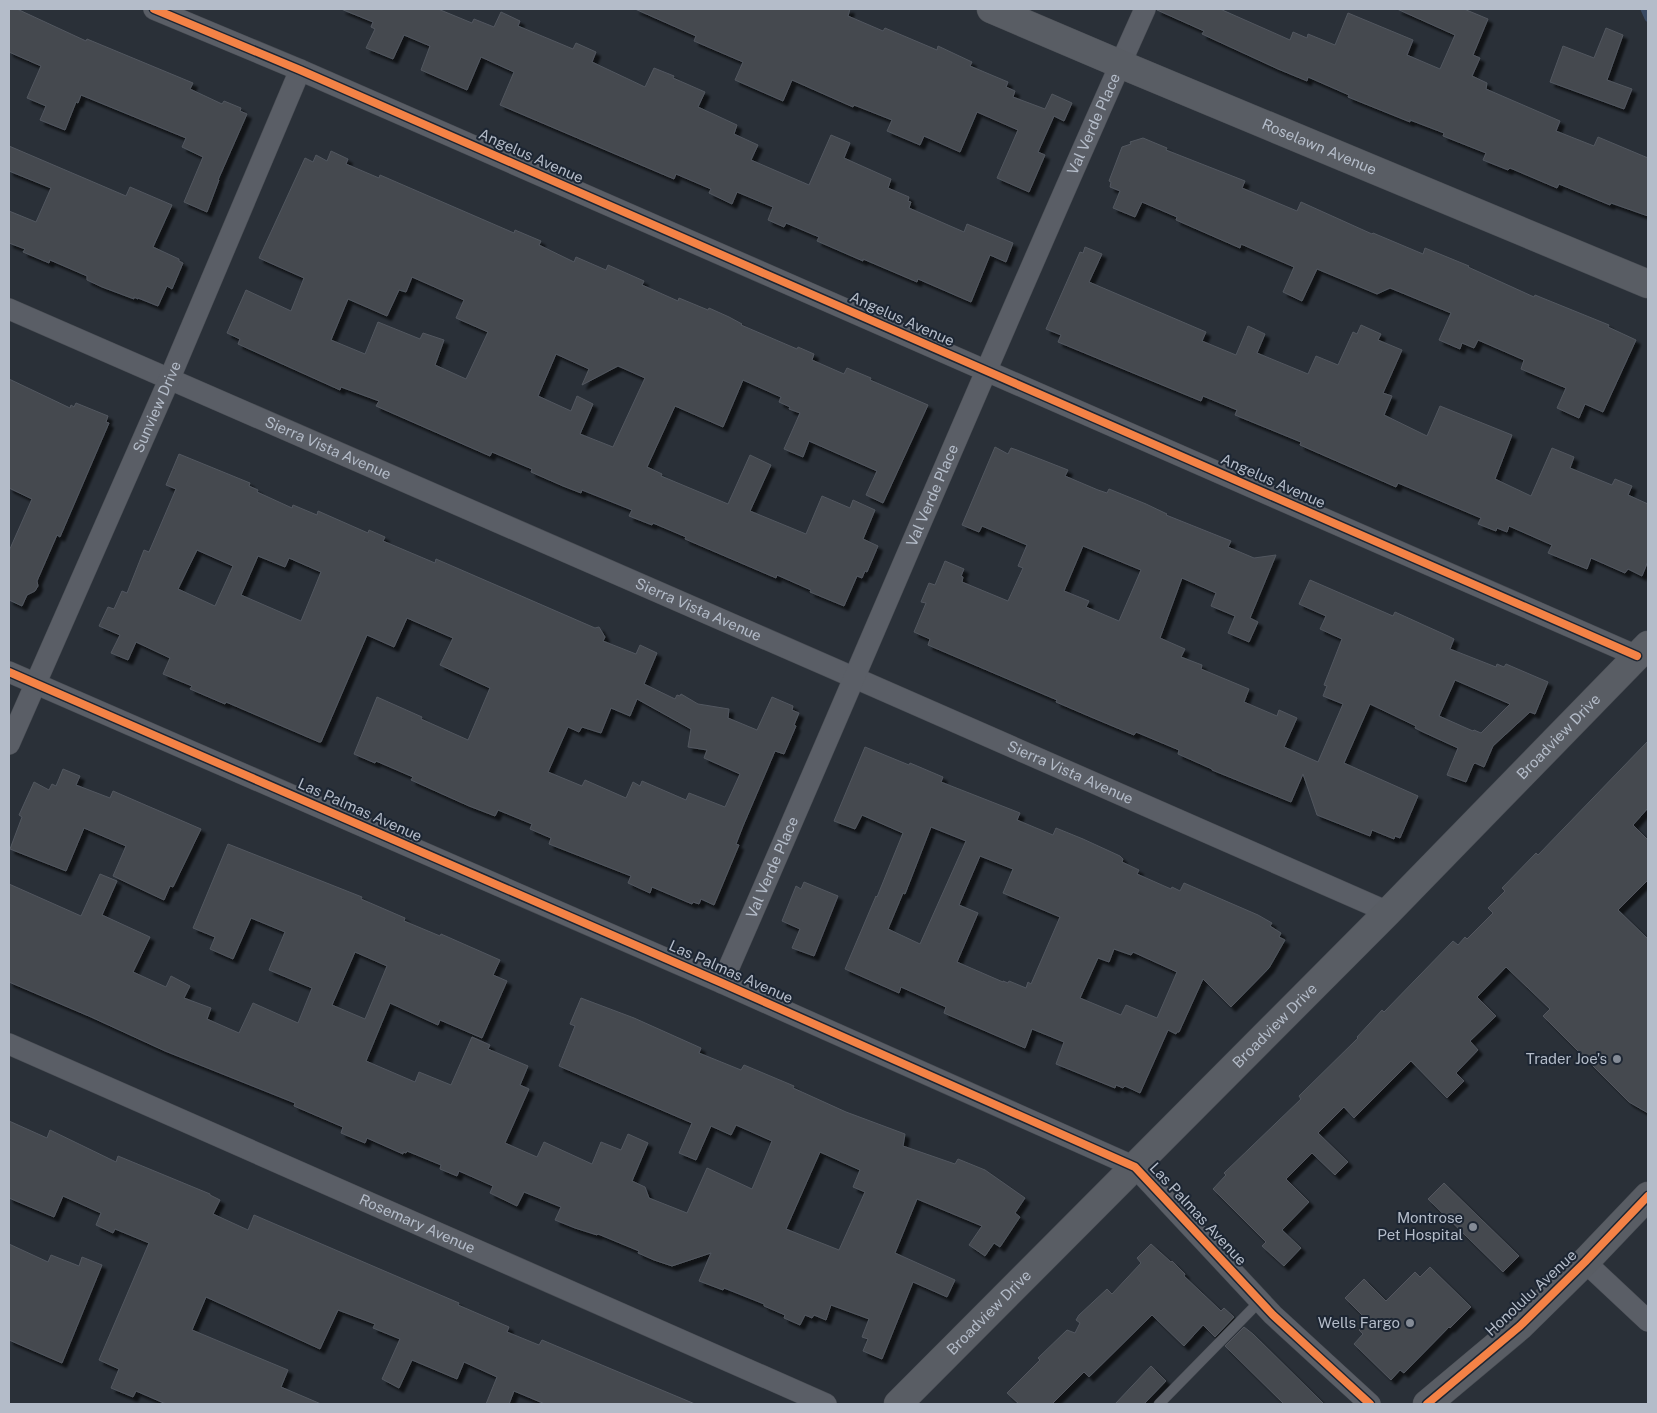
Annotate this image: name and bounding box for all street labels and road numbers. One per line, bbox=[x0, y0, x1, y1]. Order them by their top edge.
street label: Val Verde Place bbox=[1064, 70, 1123, 177]
street label: Roselawn Avenue bbox=[1260, 115, 1379, 178]
street label: Angelus Avenue bbox=[476, 125, 586, 186]
street label: Angelus Avenue bbox=[847, 288, 957, 349]
street label: Sunview Drive bbox=[129, 359, 184, 455]
street label: Sierra Vista Avenue bbox=[263, 413, 394, 483]
street label: Val Verde Place bbox=[903, 442, 961, 549]
street label: Angelus Avenue bbox=[1218, 450, 1328, 511]
street label: Sierra Vista Avenue bbox=[633, 574, 764, 644]
street label: Broadview Drive bbox=[1513, 690, 1604, 783]
street label: Sierra Vista Avenue bbox=[1005, 737, 1136, 807]
street label: Las Palmas Avenue bbox=[296, 775, 425, 845]
street label: Val Verde Place bbox=[742, 814, 801, 921]
street label: Las Palmas Avenue bbox=[667, 937, 796, 1007]
street label: Broadview Drive bbox=[1229, 979, 1320, 1071]
street label: Las Palmas Avenue bbox=[1146, 1159, 1250, 1268]
street label: Rosemary Avenue bbox=[357, 1190, 478, 1256]
street label: Honolulu Avenue bbox=[1482, 1246, 1580, 1339]
street label: Broadview Drive bbox=[943, 1266, 1034, 1358]

